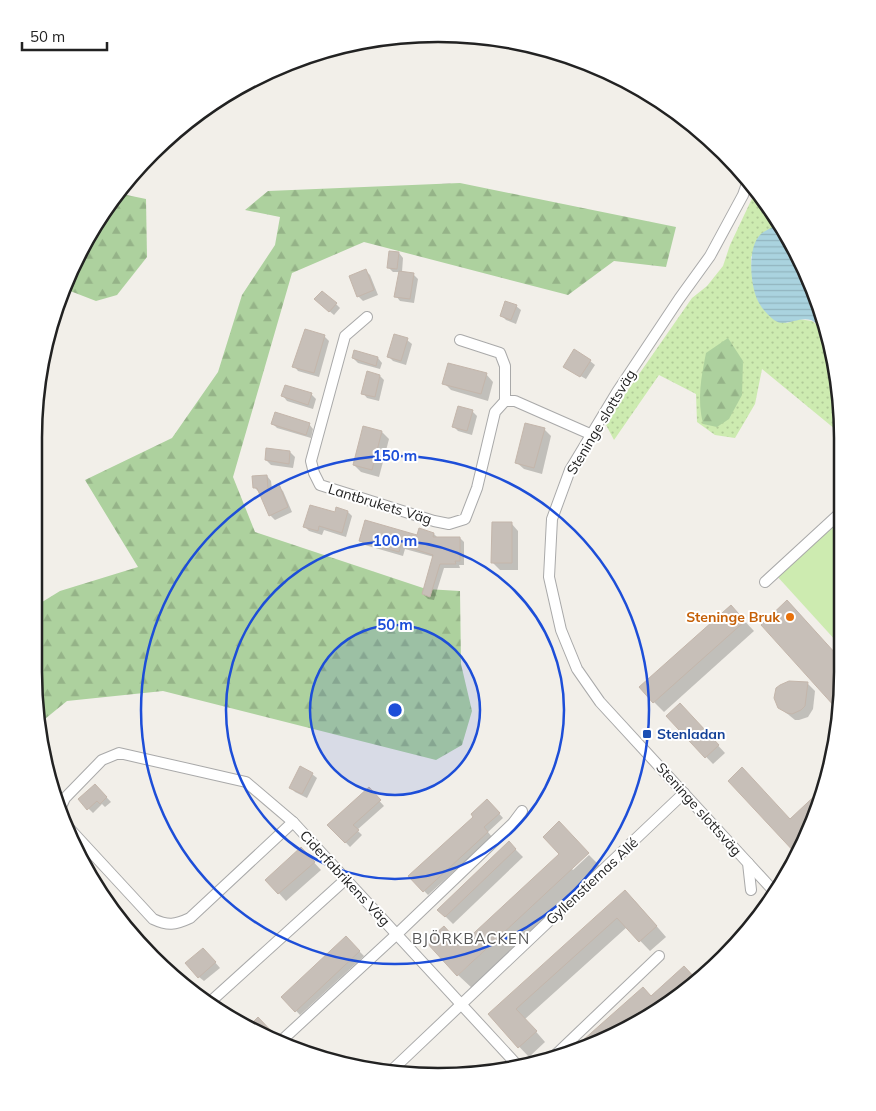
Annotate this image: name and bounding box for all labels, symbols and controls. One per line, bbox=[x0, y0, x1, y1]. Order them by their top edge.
scale bar bbox=[22, 20, 108, 52]
text: 50 m bbox=[30, 27, 65, 46]
street label: Steninge slottsväg bbox=[563, 366, 639, 478]
text: 150 m bbox=[373, 446, 417, 465]
street label: Lantbrukets Väg bbox=[326, 480, 434, 528]
text: 100 m bbox=[373, 531, 417, 550]
place label: Steninge Bruk bbox=[686, 608, 780, 626]
marker: Steninge Bruk bbox=[784, 611, 796, 623]
text: 50 m bbox=[377, 615, 413, 634]
centre of rings bbox=[386, 701, 404, 719]
place label: Stenladan bbox=[657, 725, 725, 743]
marker: Stenladan bbox=[641, 728, 653, 740]
street label: Steninge slottsväg bbox=[652, 759, 746, 859]
street label: Ciderfabrikens Väg bbox=[296, 826, 394, 930]
street label: Gyllenstiernas Allé bbox=[542, 834, 642, 928]
district label: BJÖRKBACKEN bbox=[412, 929, 530, 948]

